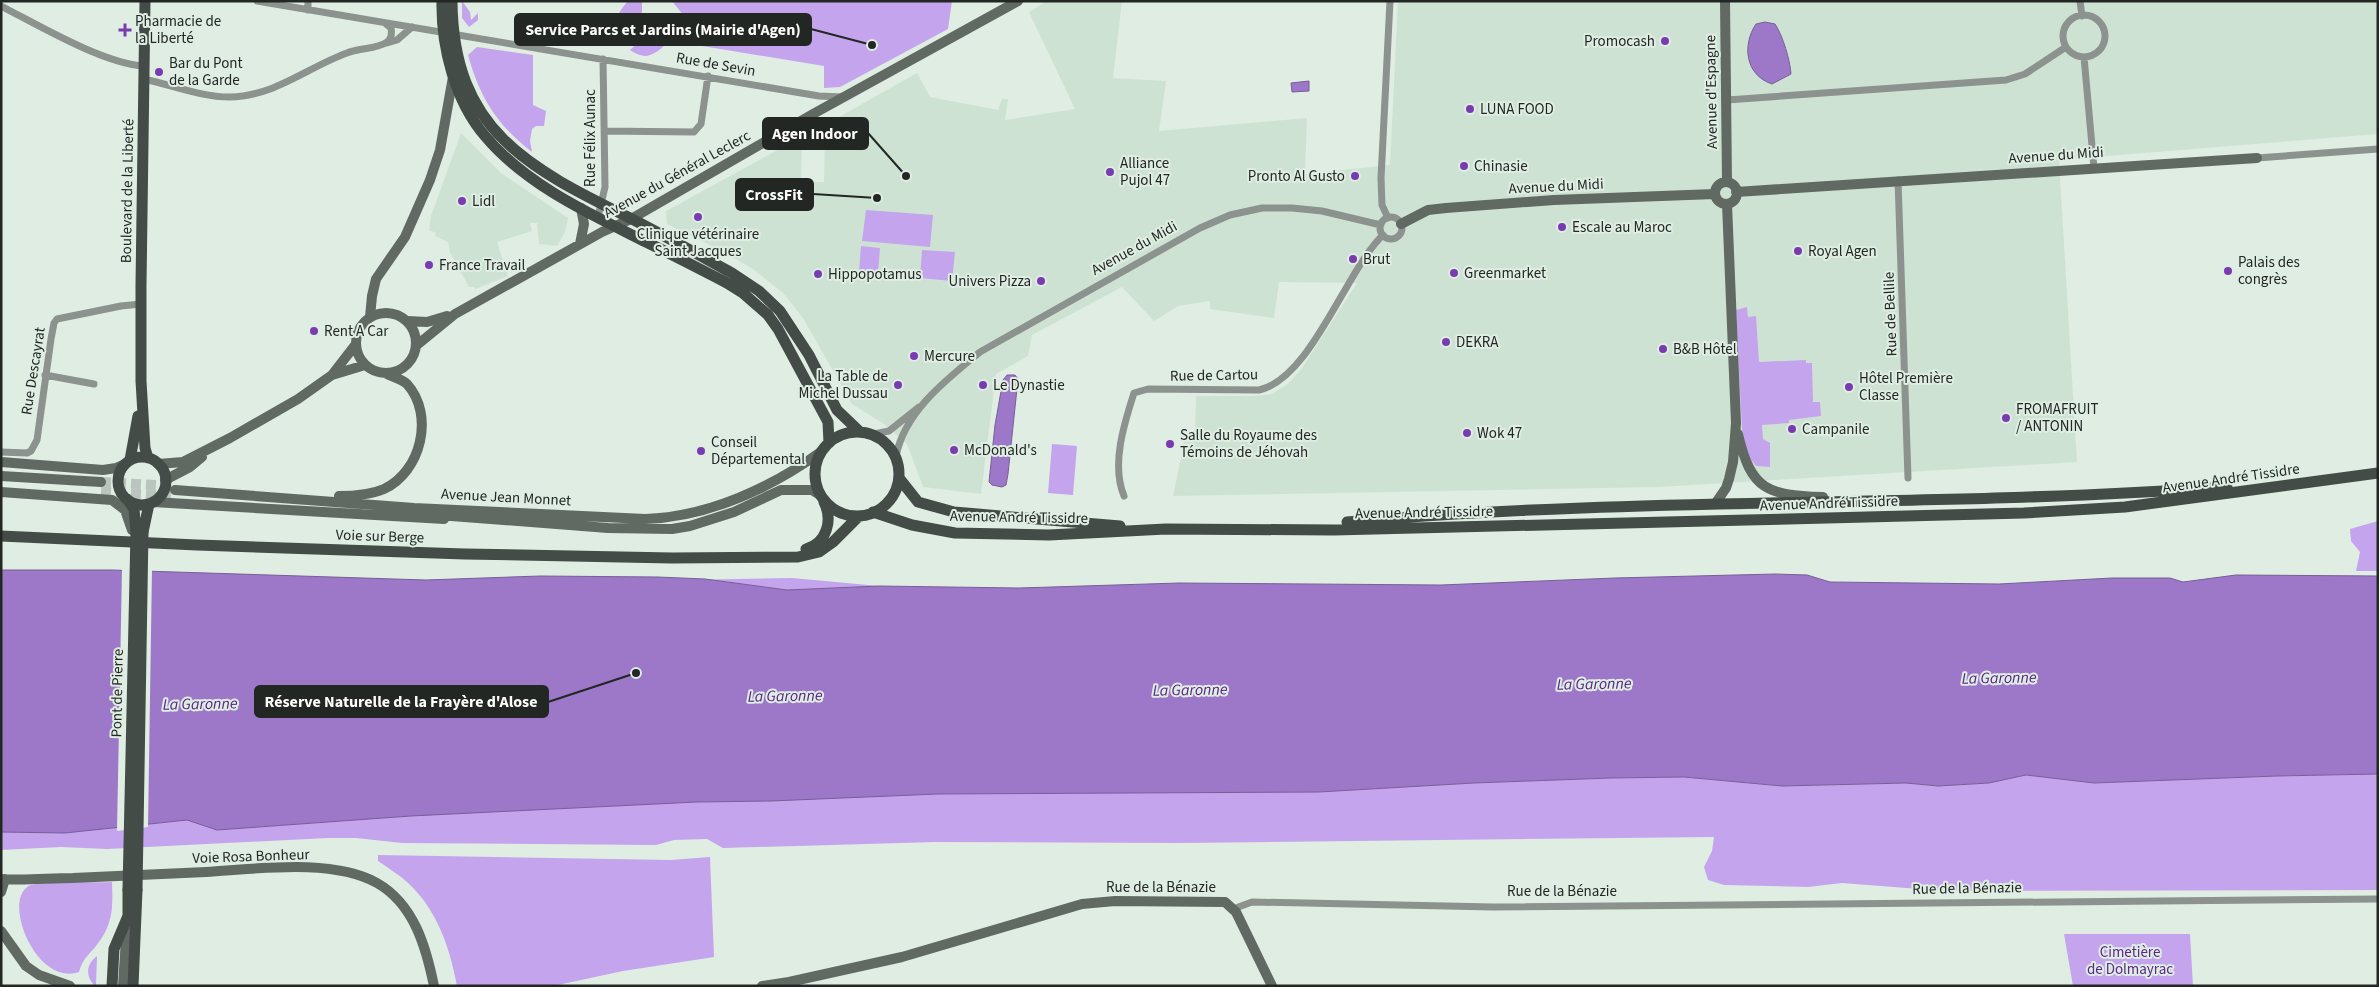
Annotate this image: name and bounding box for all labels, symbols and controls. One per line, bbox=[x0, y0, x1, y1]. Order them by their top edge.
place label: Pharmacie de la Liberté bbox=[135, 11, 221, 49]
callout: Service Parcs et Jardins (Mairie d'Agen) bbox=[515, 14, 811, 45]
text: Service Parcs et Jardins (Mairie d'Agen) bbox=[525, 19, 801, 41]
marker: Pharmacie de la Liberté bbox=[119, 24, 131, 36]
place label: Promocash bbox=[1584, 31, 1655, 52]
marker: Promocash bbox=[1659, 35, 1671, 47]
street label: Avenue d'Espagne bbox=[1700, 35, 1723, 149]
street label: Rue de Sevin bbox=[675, 47, 757, 82]
place label: Bar du Pont de la Garde bbox=[169, 53, 243, 91]
marker: Bar du Pont de la Garde bbox=[153, 66, 165, 78]
street label: Rue Félix Aunac bbox=[580, 89, 601, 187]
place label: LUNA FOOD bbox=[1480, 99, 1554, 120]
marker: LUNA FOOD bbox=[1464, 103, 1476, 115]
callout: Agen Indoor bbox=[763, 118, 868, 149]
street label: Boulevard de la Liberté bbox=[116, 119, 139, 263]
text: Agen Indoor bbox=[771, 123, 858, 145]
street label: Avenue du Général Leclerc bbox=[600, 125, 755, 224]
street label: Avenue du Midi bbox=[2008, 142, 2104, 169]
place label: Alliance Pujol 47 bbox=[1120, 153, 1170, 191]
place label: Chinasie bbox=[1474, 156, 1528, 177]
marker: Chinasie bbox=[1458, 160, 1470, 172]
marker: Alliance Pujol 47 bbox=[1104, 166, 1116, 178]
place label: Pronto Al Gusto bbox=[1248, 166, 1345, 187]
marker: Pronto Al Gusto bbox=[1349, 170, 1361, 182]
street label: Avenue du Midi bbox=[1508, 174, 1604, 199]
callout: CrossFit bbox=[736, 179, 813, 210]
text: CrossFit bbox=[745, 184, 803, 206]
place label: Lidl bbox=[472, 191, 495, 212]
marker: Lidl bbox=[456, 195, 468, 207]
marker: Clinique vétérinaire Saint Jacques bbox=[692, 211, 704, 223]
street label: Avenue du Midi bbox=[1087, 216, 1181, 281]
place label: Escale au Maroc bbox=[1572, 217, 1672, 238]
marker: Escale au Maroc bbox=[1556, 221, 1568, 233]
place label: Clinique vétérinaire Saint Jacques bbox=[637, 224, 759, 262]
place label: Royal Agen bbox=[1808, 241, 1877, 262]
marker: Royal Agen bbox=[1792, 245, 1804, 257]
place label: Brut bbox=[1363, 249, 1390, 270]
place label: Palais des congrès bbox=[2238, 252, 2300, 290]
marker: Brut bbox=[1347, 253, 1359, 265]
place label: France Travail bbox=[439, 255, 525, 276]
marker: France Travail bbox=[423, 259, 435, 271]
place label: Greenmarket bbox=[1464, 263, 1546, 284]
place label: Hippopotamus bbox=[828, 264, 922, 285]
marker: Palais des congrès bbox=[2222, 265, 2234, 277]
marker: Greenmarket bbox=[1448, 267, 1460, 279]
marker: Hippopotamus bbox=[812, 268, 824, 280]
place label: Univers Pizza bbox=[948, 271, 1031, 292]
street label: Rue de Bellile bbox=[1879, 271, 1902, 357]
marker: Univers Pizza bbox=[1035, 275, 1047, 287]
place label: Rent A Car bbox=[324, 321, 389, 342]
marker: Rent A Car bbox=[308, 325, 320, 337]
street label: Rue Descayrat bbox=[16, 326, 51, 416]
place label: DEKRA bbox=[1456, 332, 1499, 353]
marker: DEKRA bbox=[1440, 336, 1452, 348]
place label: B&B Hôtel bbox=[1673, 339, 1737, 360]
marker: B&B Hôtel bbox=[1657, 343, 1669, 355]
place label: Mercure bbox=[924, 346, 975, 367]
marker: Mercure bbox=[908, 350, 920, 362]
street label: Rue de Cartou bbox=[1170, 364, 1258, 387]
place label: La Table de Michel Dussau bbox=[798, 366, 888, 404]
place label: Hôtel Première Classe bbox=[1859, 368, 1953, 406]
place label: Le Dynastie bbox=[993, 375, 1065, 396]
marker: La Table de Michel Dussau bbox=[892, 379, 904, 391]
marker: Le Dynastie bbox=[977, 379, 989, 391]
marker: Hôtel Première Classe bbox=[1843, 381, 1855, 393]
place label: FROMAFRUIT / ANTONIN bbox=[2016, 399, 2099, 437]
marker: FROMAFRUIT / ANTONIN bbox=[2000, 412, 2012, 424]
place label: Campanile bbox=[1802, 419, 1869, 440]
place label: Wok 47 bbox=[1477, 423, 1522, 444]
marker: Campanile bbox=[1786, 423, 1798, 435]
place label: Salle du Royaume des Témoins de Jéhovah bbox=[1180, 425, 1317, 463]
marker: Wok 47 bbox=[1461, 427, 1473, 439]
place label: Conseil Départemental bbox=[711, 432, 805, 470]
marker: Salle du Royaume des Témoins de Jéhovah bbox=[1164, 438, 1176, 450]
place label: McDonald's bbox=[964, 440, 1037, 461]
marker: McDonald's bbox=[948, 444, 960, 456]
marker: Conseil Départemental bbox=[695, 445, 707, 457]
street label: Avenue André Tissidre bbox=[2161, 458, 2301, 499]
street label: Avenue Jean Monnet bbox=[440, 484, 572, 511]
street label: Avenue André Tissidre bbox=[1760, 491, 1898, 516]
street label: Avenue André Tissidre bbox=[1355, 501, 1493, 524]
street label: Avenue André Tissidre bbox=[950, 506, 1088, 529]
street label: Voie sur Berge bbox=[335, 524, 425, 549]
street label: Pont de Pierre bbox=[106, 649, 129, 737]
water label: La Garonne bbox=[1961, 666, 2037, 690]
water label: La Garonne bbox=[1556, 672, 1632, 696]
water label: La Garonne bbox=[1152, 678, 1228, 702]
water label: La Garonne bbox=[747, 684, 823, 708]
callout: Réserve Naturelle de la Frayère d'Alose bbox=[255, 686, 548, 717]
text: Réserve Naturelle de la Frayère d'Alose bbox=[265, 691, 537, 713]
water label: La Garonne bbox=[162, 692, 238, 716]
street label: Voie Rosa Bonheur bbox=[192, 844, 311, 869]
street label: Rue de la Bénazie bbox=[1106, 877, 1216, 898]
street label: Rue de la Bénazie bbox=[1912, 877, 2022, 900]
street label: Rue de la Bénazie bbox=[1507, 881, 1617, 902]
park label: Cimetière de Dolmayrac bbox=[2087, 942, 2173, 980]

